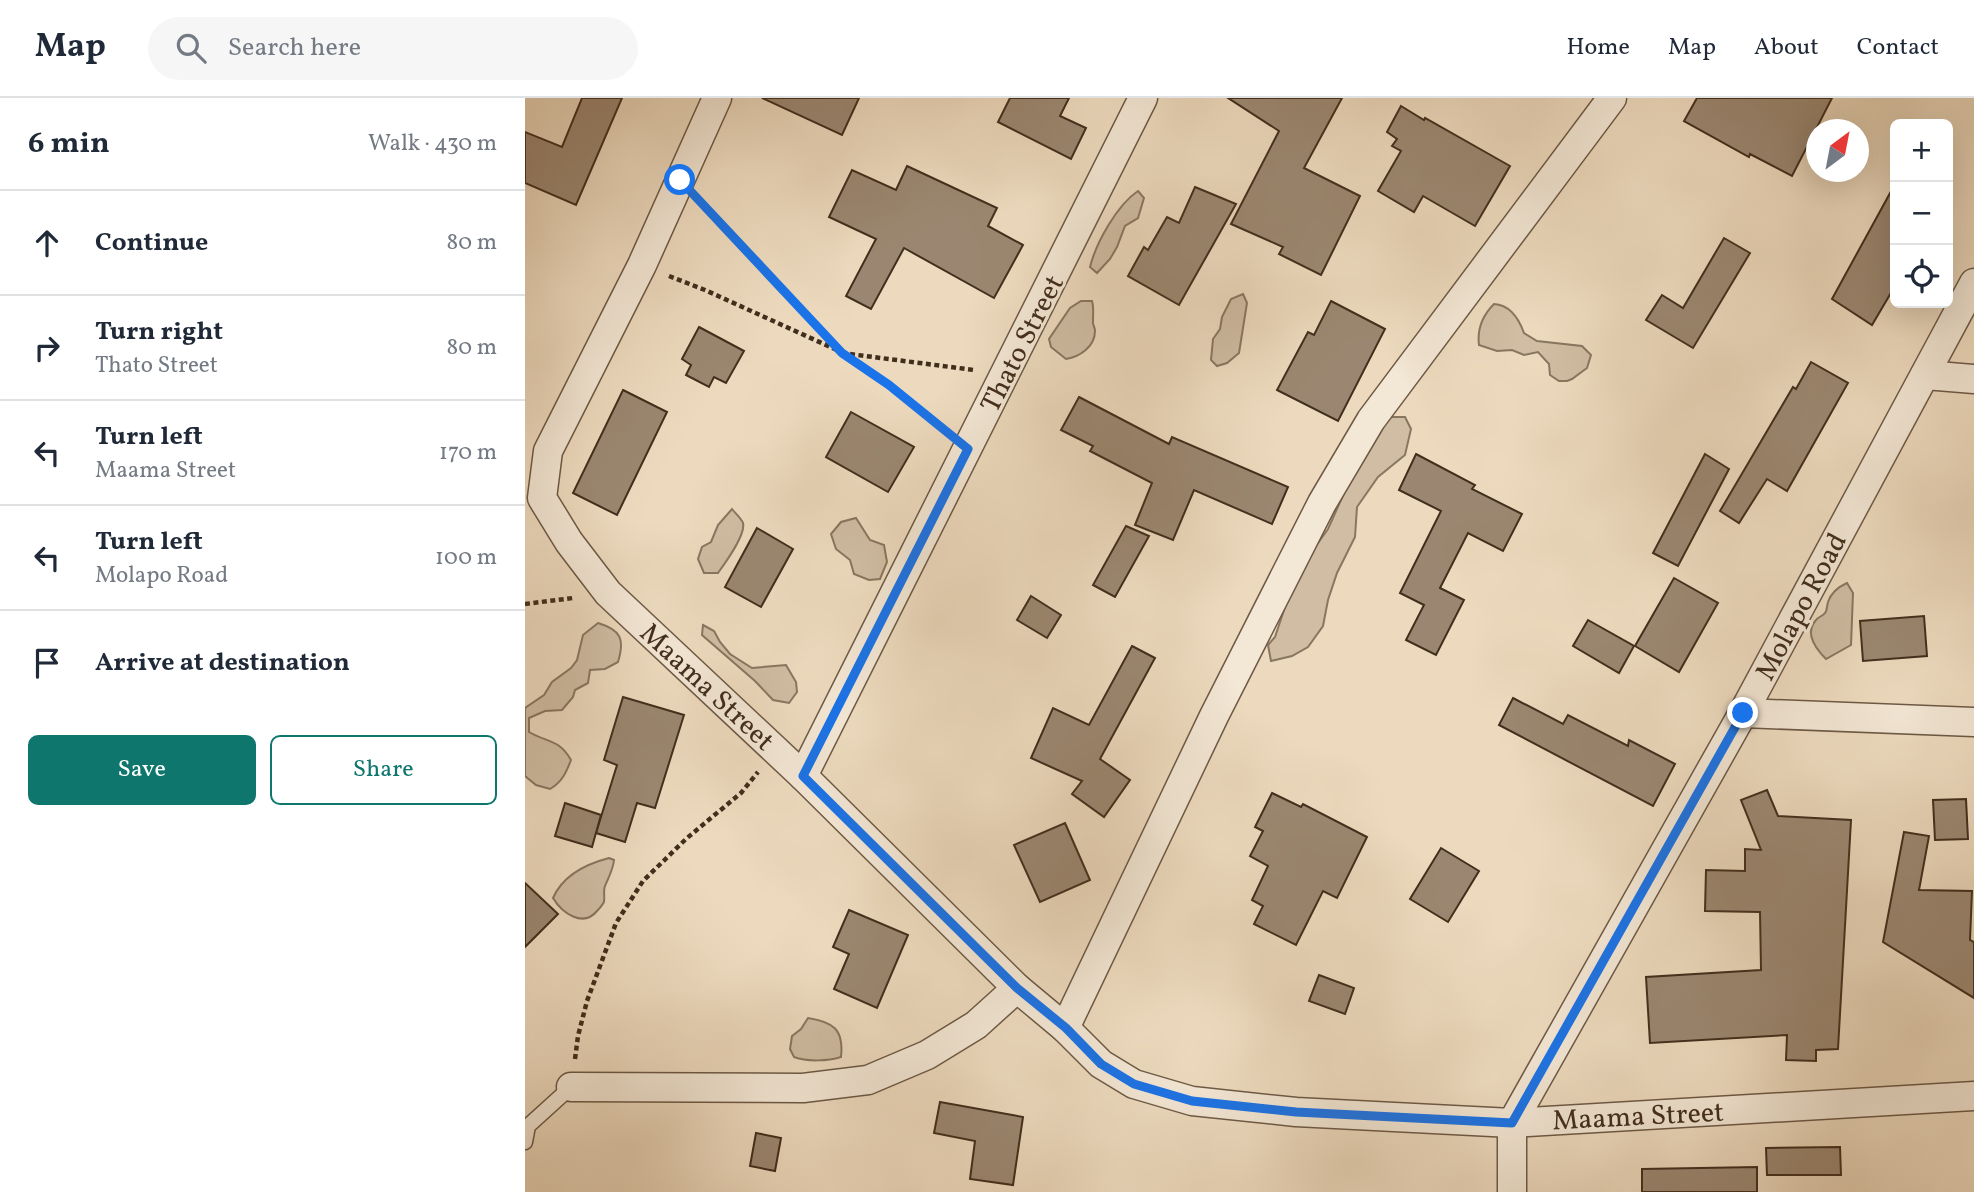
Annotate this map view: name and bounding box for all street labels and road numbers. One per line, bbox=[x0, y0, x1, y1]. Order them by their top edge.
street label: Thato Street bbox=[972, 269, 1075, 420]
street label: Molapo Road bbox=[1747, 526, 1858, 688]
street label: Maama Street bbox=[630, 615, 782, 761]
street label: Maama Street bbox=[1551, 1094, 1725, 1141]

